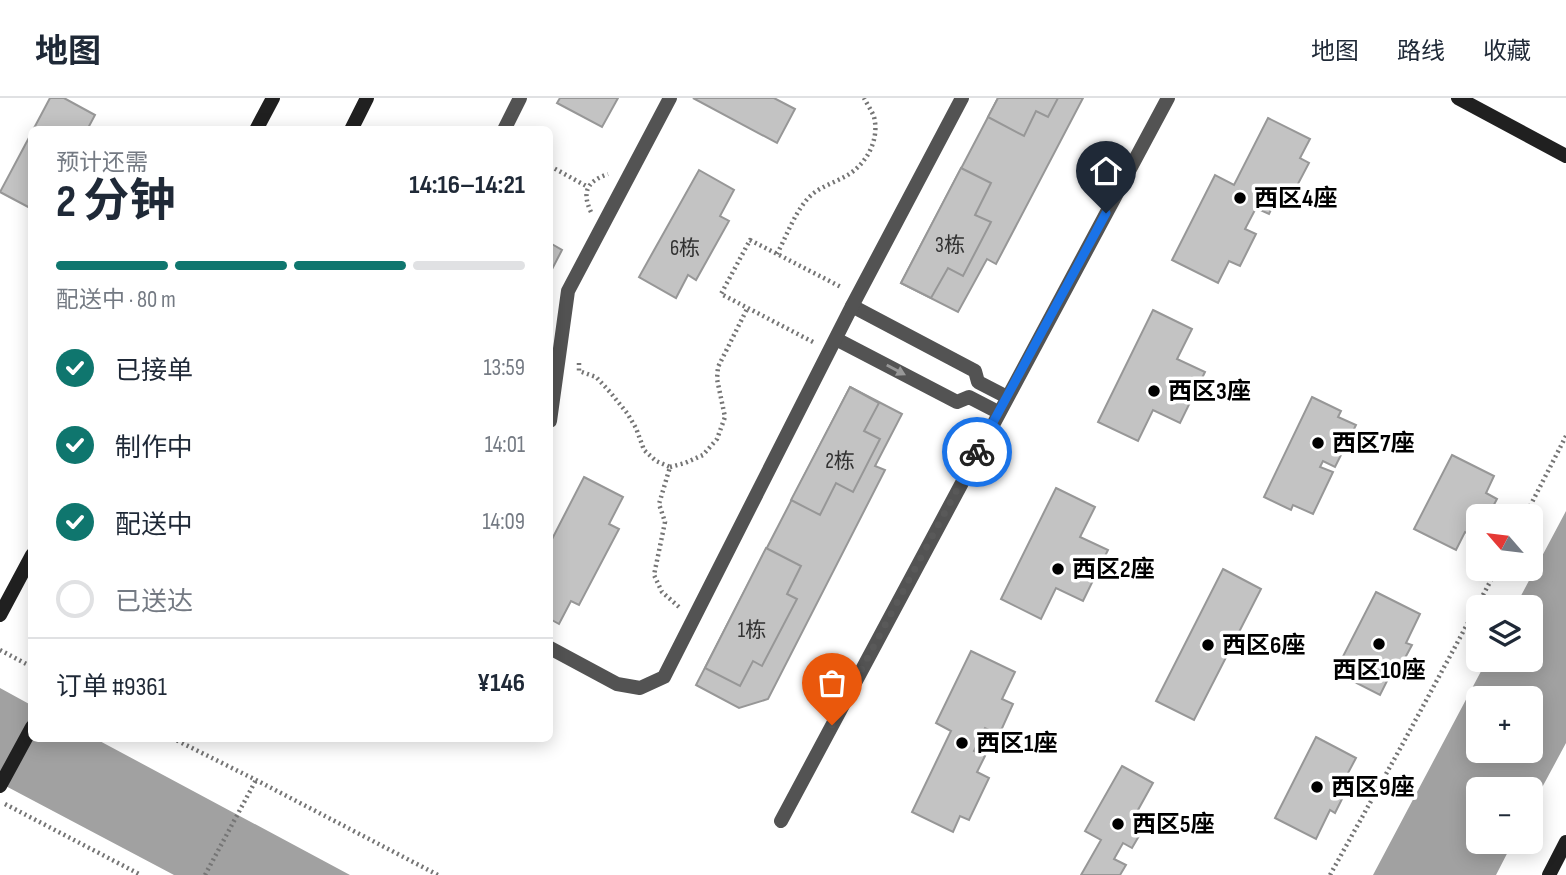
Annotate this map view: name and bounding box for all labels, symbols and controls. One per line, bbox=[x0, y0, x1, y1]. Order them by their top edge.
text: 地图 bbox=[35, 32, 101, 72]
text: 地图 bbox=[1311, 37, 1359, 66]
text: 路线 bbox=[1397, 37, 1445, 66]
text: 收藏 bbox=[1483, 37, 1531, 66]
pin bbox=[1076, 141, 1136, 213]
text: 预计还需 bbox=[56, 149, 148, 177]
icon: home bbox=[1087, 152, 1125, 190]
text: 14:16–14:21 bbox=[409, 170, 525, 201]
text: 2 分钟 bbox=[56, 175, 175, 230]
place label: 西区4座 bbox=[1254, 184, 1337, 213]
marker: 西区4座 bbox=[1232, 190, 1248, 206]
house number: 3栋 bbox=[935, 233, 965, 258]
house number: 6栋 bbox=[670, 236, 700, 261]
text: 配送中 · 80 m bbox=[56, 286, 176, 314]
icon: check bbox=[56, 349, 94, 387]
text: 13:59 bbox=[484, 354, 525, 382]
text: 已接单 bbox=[115, 356, 193, 387]
one-way arrow bbox=[886, 365, 906, 376]
place label: 西区3座 bbox=[1168, 377, 1251, 406]
marker: 西区3座 bbox=[1146, 383, 1162, 399]
courier bbox=[942, 417, 1012, 487]
icon: check bbox=[56, 426, 94, 464]
place label: 西区7座 bbox=[1332, 429, 1414, 458]
text: 14:01 bbox=[485, 431, 525, 459]
text: 制作中 bbox=[115, 433, 193, 464]
icon: bike bbox=[958, 433, 996, 471]
marker: 西区7座 bbox=[1310, 435, 1326, 451]
house number: 2栋 bbox=[825, 449, 855, 474]
icon: check bbox=[56, 503, 94, 541]
north arrow bbox=[1466, 504, 1544, 581]
map controls bbox=[1466, 504, 1543, 854]
text: 14:09 bbox=[483, 508, 525, 536]
text: 配送中 bbox=[115, 510, 193, 541]
place label: 西区2座 bbox=[1072, 555, 1155, 584]
marker: 西区2座 bbox=[1050, 561, 1066, 577]
text: 已送达 bbox=[115, 587, 193, 618]
button: layers bbox=[1466, 595, 1543, 672]
house number: 1栋 bbox=[738, 618, 766, 643]
place label: 西区6座 bbox=[1222, 631, 1305, 660]
marker: 西区10座 bbox=[1371, 636, 1387, 652]
marker: 西区6座 bbox=[1200, 637, 1216, 653]
pin bbox=[802, 653, 862, 725]
place label: 西区10座 bbox=[1333, 656, 1425, 685]
icon: bag bbox=[813, 664, 851, 702]
text: ¥146 bbox=[477, 668, 525, 699]
text: 订单 #9361 bbox=[56, 672, 167, 703]
button: + bbox=[1466, 686, 1543, 763]
place label: 西区1座 bbox=[976, 729, 1057, 758]
marker: 西区1座 bbox=[954, 735, 970, 751]
place label: 西区9座 bbox=[1331, 773, 1414, 802]
button: − bbox=[1466, 777, 1543, 854]
marker: 西区9座 bbox=[1309, 779, 1325, 795]
place label: 西区5座 bbox=[1132, 810, 1215, 839]
marker: 西区5座 bbox=[1110, 816, 1126, 832]

